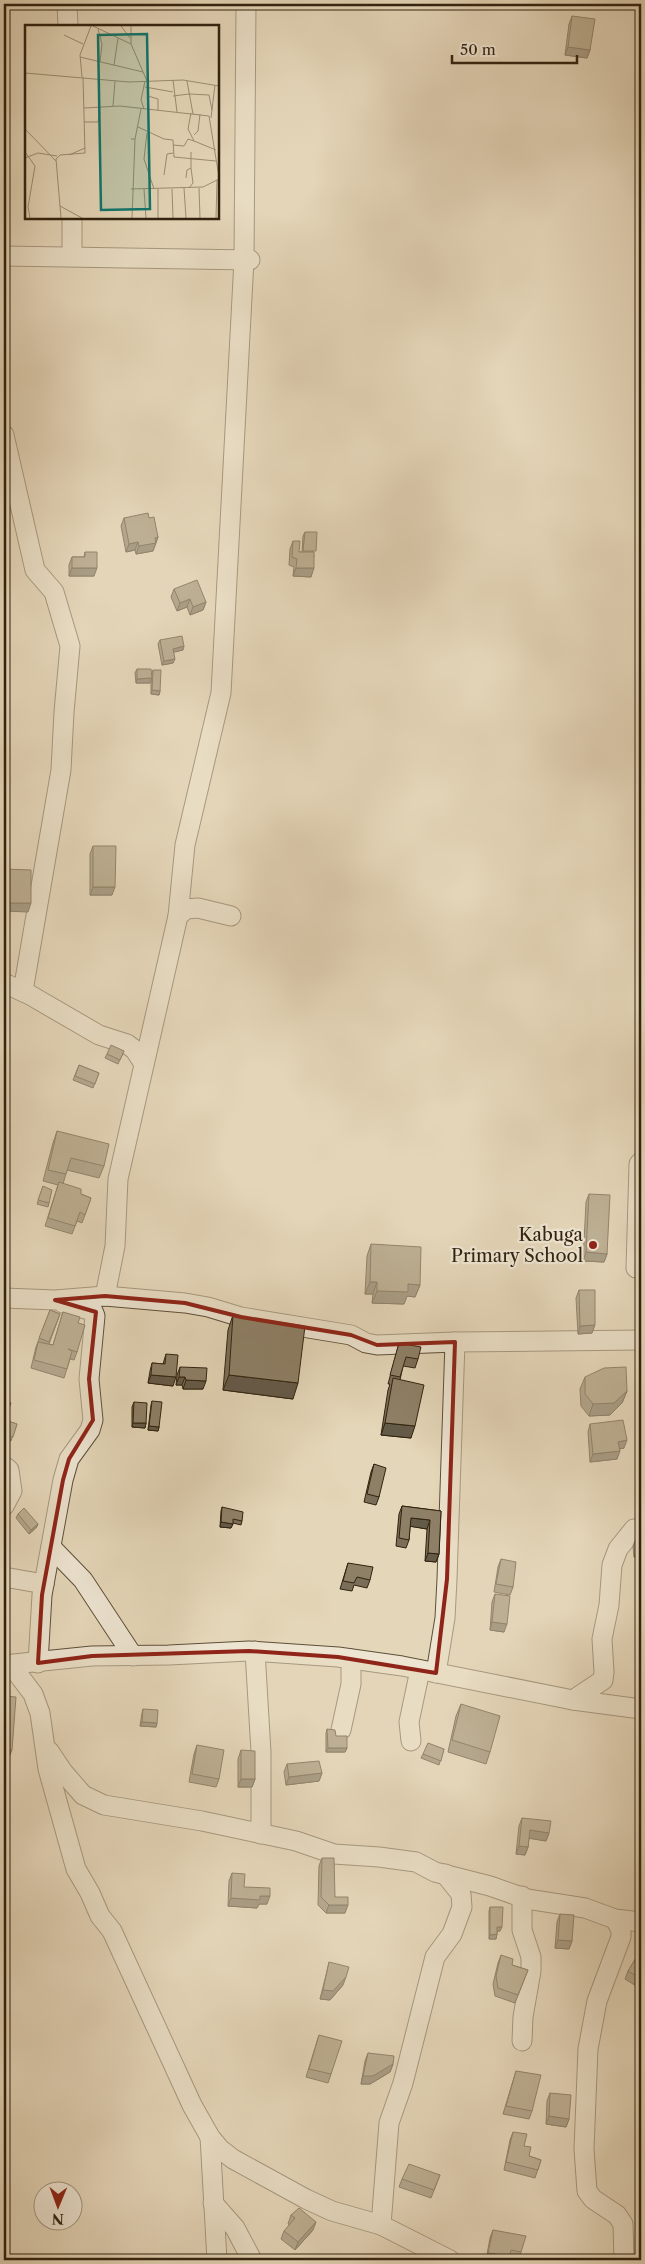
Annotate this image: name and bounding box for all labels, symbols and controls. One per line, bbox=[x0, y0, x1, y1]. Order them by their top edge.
inset map bbox=[25, 25, 219, 219]
scale bar bbox=[452, 32, 578, 64]
text: 50 m bbox=[460, 40, 496, 59]
place label: Kabuga Primary School bbox=[451, 1224, 583, 1267]
marker: Kabuga Primary School bbox=[587, 1239, 599, 1251]
north arrow bbox=[32, 2182, 82, 2232]
text: N bbox=[52, 2210, 64, 2228]

